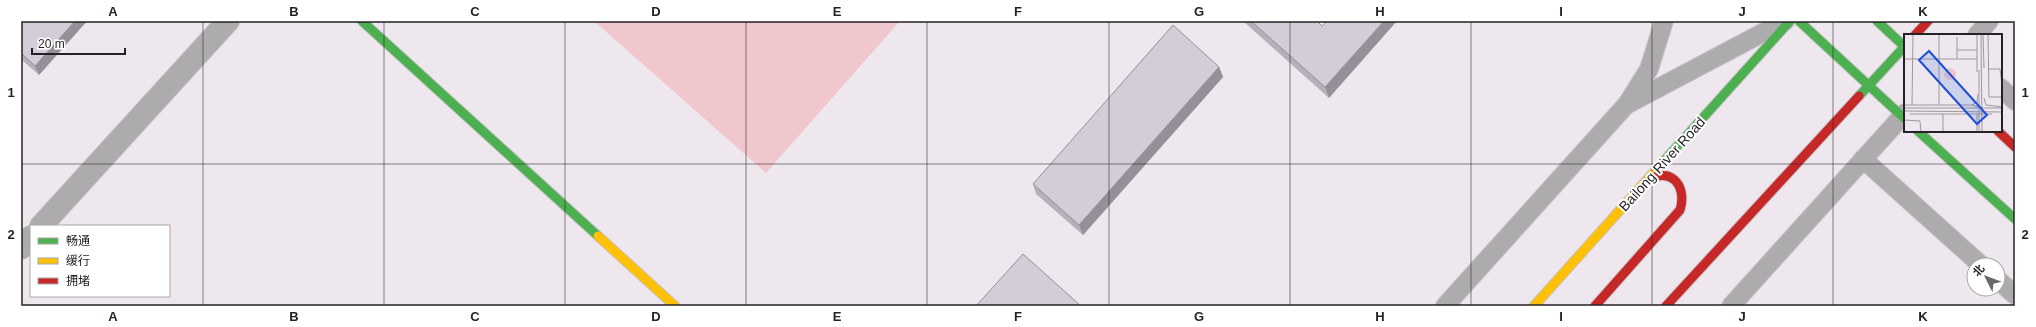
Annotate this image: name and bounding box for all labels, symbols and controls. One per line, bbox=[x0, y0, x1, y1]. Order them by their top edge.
text: A bbox=[108, 4, 118, 19]
text: B bbox=[289, 4, 299, 19]
text: C bbox=[470, 4, 480, 19]
text: D bbox=[651, 4, 661, 19]
text: E bbox=[833, 4, 842, 19]
text: F bbox=[1014, 4, 1022, 19]
text: G bbox=[1194, 4, 1204, 19]
text: H bbox=[1375, 4, 1385, 19]
text: I bbox=[1559, 4, 1563, 19]
text: J bbox=[1738, 4, 1746, 19]
text: K bbox=[1918, 4, 1928, 19]
scale bar bbox=[32, 30, 125, 56]
inset map bbox=[1904, 34, 2002, 132]
text: 20 m bbox=[38, 37, 65, 51]
text: 1 bbox=[7, 85, 15, 100]
text: 1 bbox=[2021, 85, 2029, 100]
street label: Bailong River Road bbox=[1616, 114, 1708, 214]
legend bbox=[30, 225, 170, 297]
text: 2 bbox=[7, 227, 15, 242]
text: 2 bbox=[2021, 227, 2029, 242]
text: 畅通 bbox=[66, 234, 90, 248]
text: 缓行 bbox=[66, 254, 90, 268]
north arrow bbox=[1966, 257, 2006, 297]
text: 北 bbox=[1970, 262, 1987, 278]
text: 拥堵 bbox=[66, 274, 90, 288]
text: A bbox=[108, 309, 118, 324]
text: B bbox=[289, 309, 299, 324]
text: C bbox=[470, 309, 480, 324]
text: D bbox=[651, 309, 661, 324]
text: E bbox=[833, 309, 842, 324]
text: F bbox=[1014, 309, 1022, 324]
text: G bbox=[1194, 309, 1204, 324]
text: H bbox=[1375, 309, 1385, 324]
text: I bbox=[1559, 309, 1563, 324]
text: J bbox=[1738, 309, 1746, 324]
text: K bbox=[1918, 309, 1928, 324]

